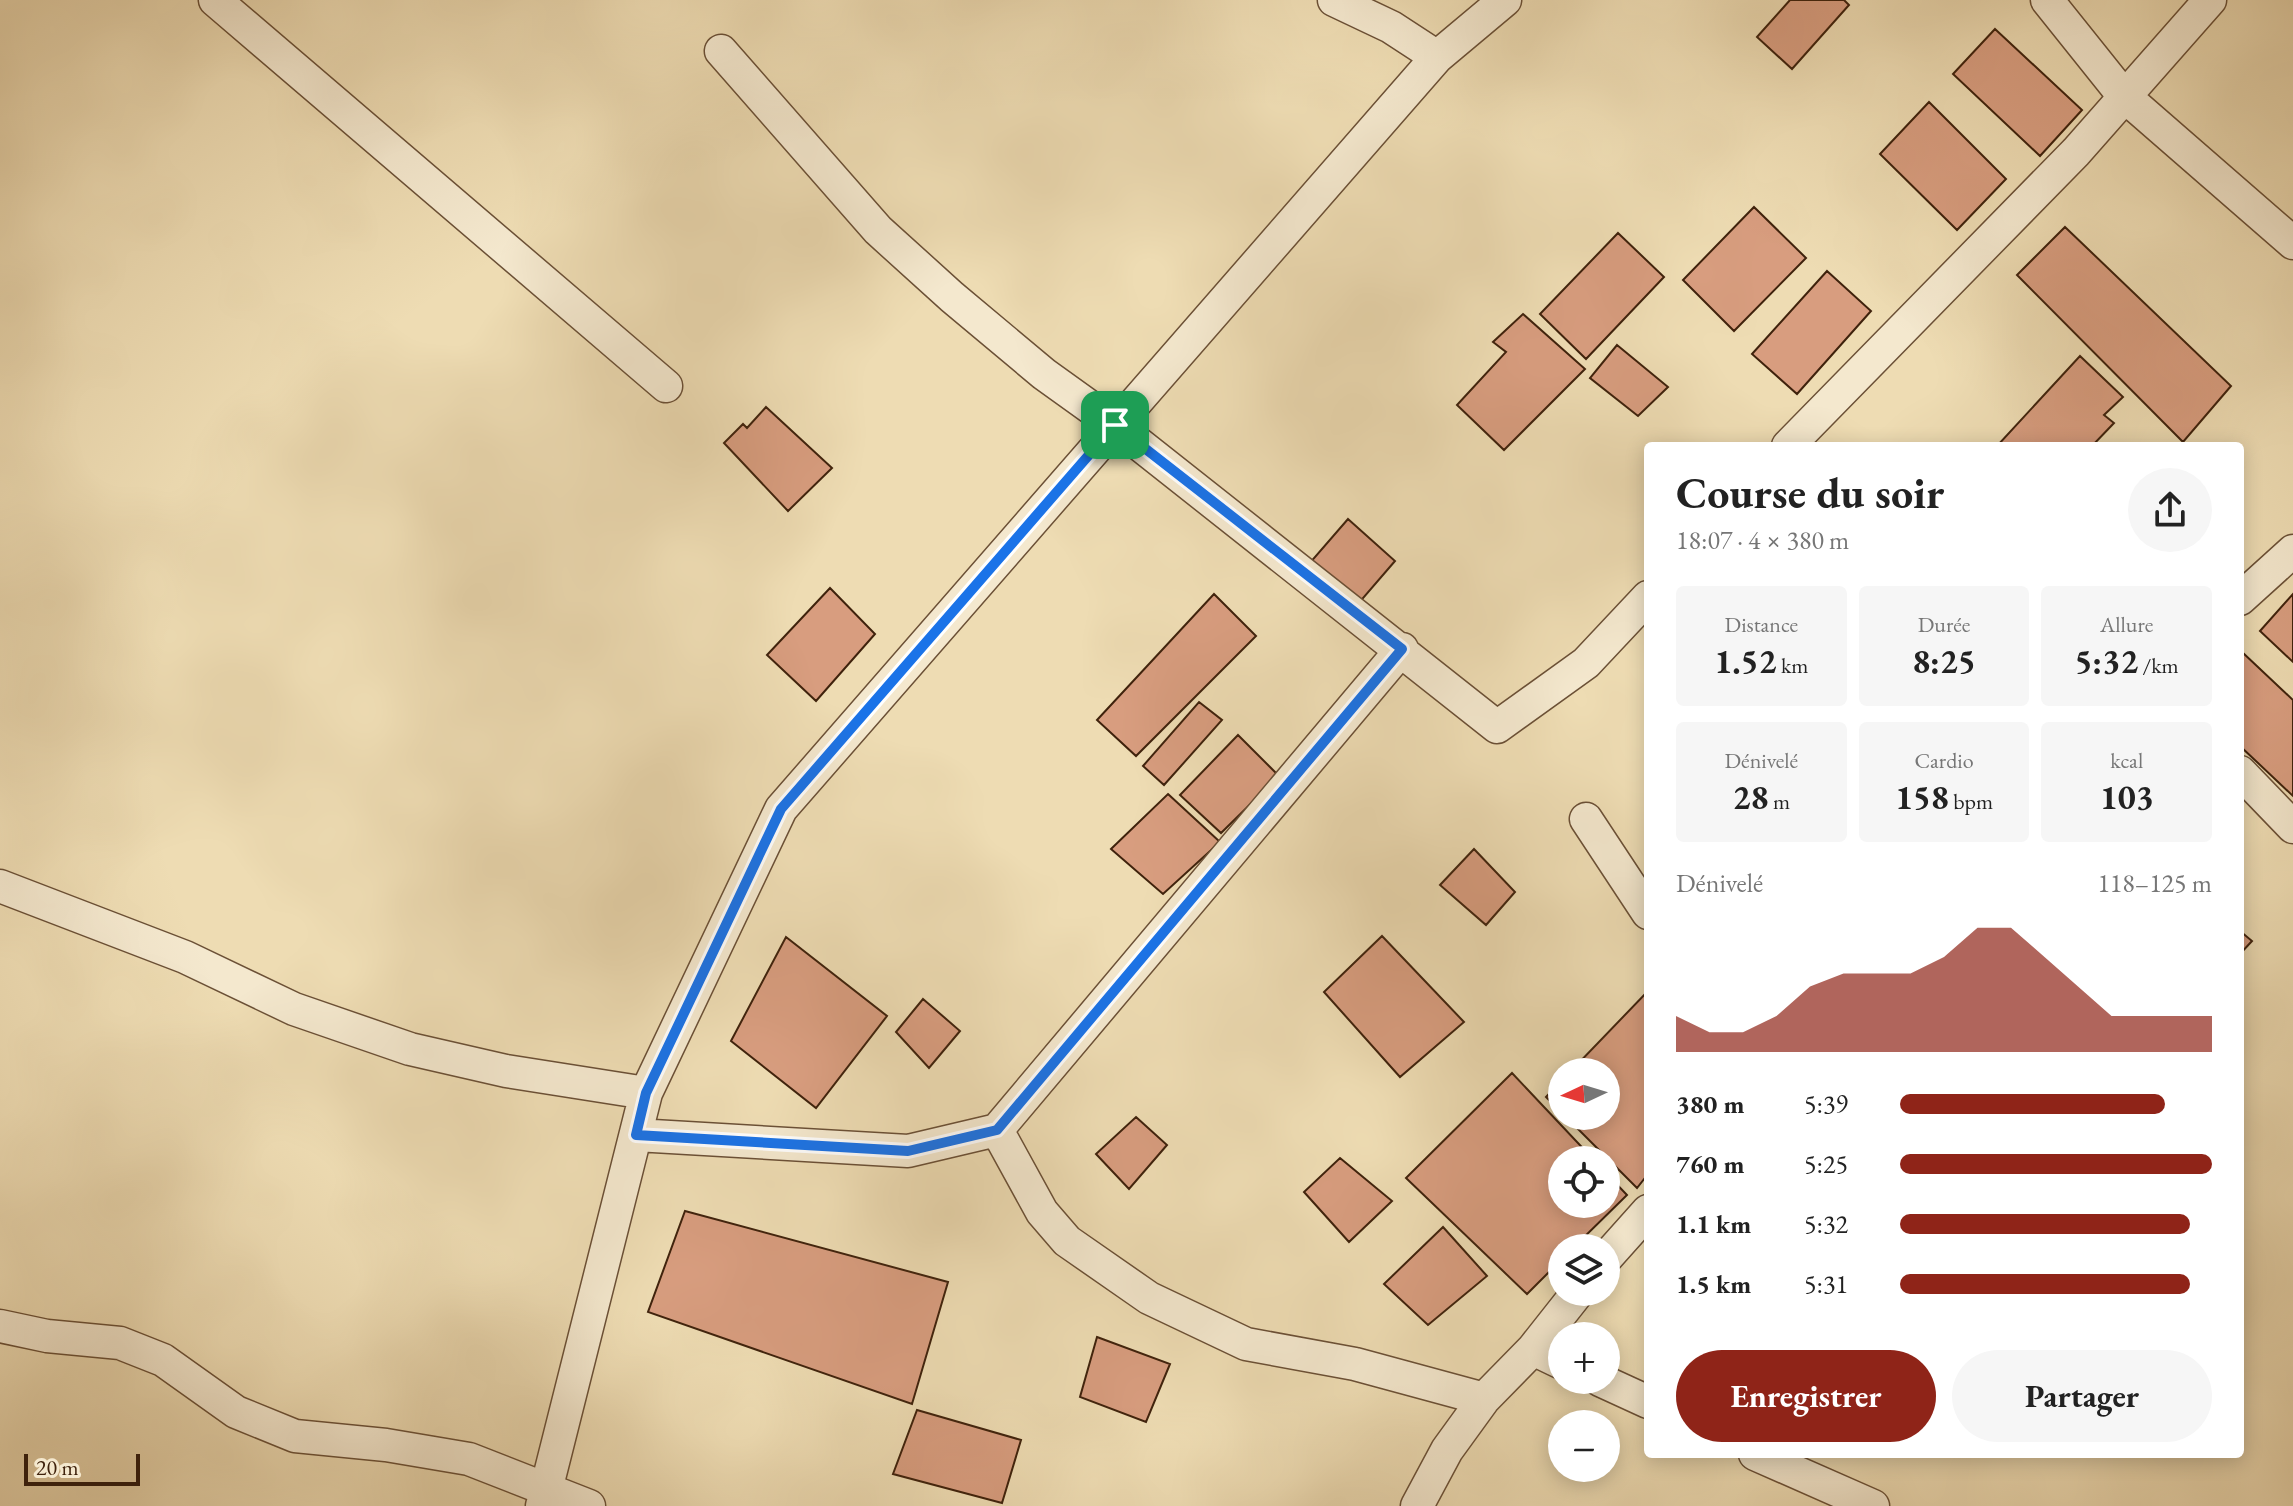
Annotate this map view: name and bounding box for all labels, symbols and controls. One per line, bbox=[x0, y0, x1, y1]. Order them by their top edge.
pin bbox=[1081, 391, 1149, 459]
icon: arrive bbox=[1093, 403, 1137, 447]
text: Course du soir bbox=[1676, 464, 1944, 521]
button: share bbox=[2128, 468, 2212, 552]
text: 18:07 · 4 × 380 m bbox=[1676, 523, 1849, 557]
text: Distance bbox=[1725, 610, 1798, 639]
text: Durée bbox=[1918, 610, 1970, 639]
text: Allure bbox=[2100, 610, 2153, 639]
text: 1.52 bbox=[1714, 639, 1777, 683]
text: 8:25 bbox=[1912, 639, 1976, 683]
text: 5:32 bbox=[2075, 639, 2138, 683]
text: km bbox=[1777, 651, 1808, 680]
text: /km bbox=[2138, 651, 2179, 680]
text: Dénivelé bbox=[1724, 746, 1798, 775]
text: Cardio bbox=[1914, 746, 1974, 775]
text: kcal bbox=[2110, 746, 2143, 775]
text: 28 bbox=[1733, 775, 1769, 819]
text: 158 bbox=[1895, 775, 1949, 819]
text: 103 bbox=[2100, 775, 2154, 819]
text: m bbox=[1769, 787, 1790, 816]
text: bpm bbox=[1949, 787, 1993, 816]
text: Dénivelé bbox=[1676, 866, 1763, 900]
text: 118–125 m bbox=[2097, 866, 2212, 900]
north arrow bbox=[1548, 1058, 1620, 1130]
map controls bbox=[1548, 1058, 1620, 1482]
text: 380 m bbox=[1676, 1087, 1744, 1121]
text: 5:39 bbox=[1804, 1087, 1848, 1121]
button: locate bbox=[1548, 1146, 1620, 1218]
text: 760 m bbox=[1676, 1147, 1744, 1181]
text: 5:25 bbox=[1804, 1147, 1848, 1181]
text: 1.1 km bbox=[1676, 1207, 1751, 1241]
text: 5:32 bbox=[1804, 1207, 1848, 1241]
button: layers bbox=[1548, 1234, 1620, 1306]
text: 1.5 km bbox=[1676, 1267, 1751, 1301]
text: 5:31 bbox=[1804, 1267, 1848, 1301]
button: + bbox=[1548, 1322, 1620, 1394]
button: Enregistrer bbox=[1676, 1350, 1936, 1442]
button: Partager bbox=[1952, 1350, 2212, 1442]
button: − bbox=[1548, 1410, 1620, 1482]
scale bar bbox=[24, 1450, 140, 1486]
text: 20 m bbox=[36, 1453, 79, 1482]

